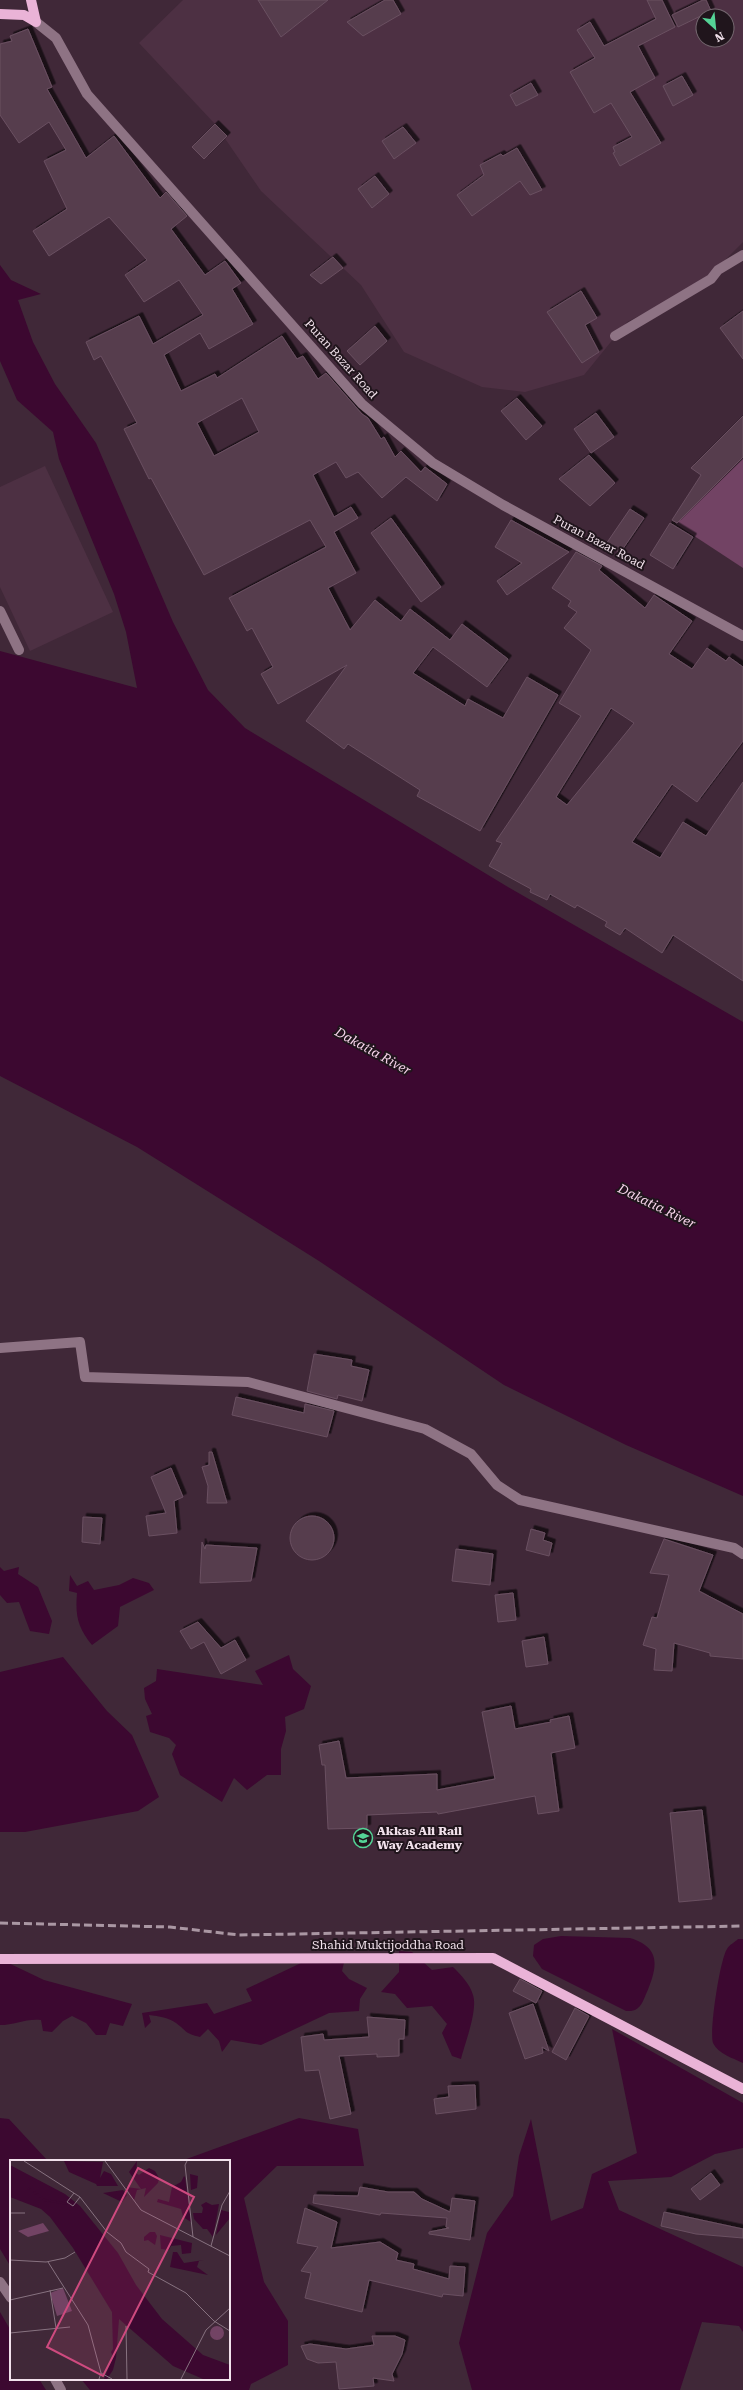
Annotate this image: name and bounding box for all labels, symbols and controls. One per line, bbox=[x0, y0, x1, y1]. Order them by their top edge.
north arrow bbox=[695, 8, 735, 48]
text: N bbox=[712, 29, 726, 44]
street label: Puran Bazar Road bbox=[302, 317, 380, 402]
street label: Puran Bazar Road bbox=[551, 512, 647, 572]
water label: Dakatia River bbox=[332, 1024, 414, 1078]
water label: Dakatia River bbox=[615, 1180, 699, 1231]
place label: Akkas Ali Rail Way Academy bbox=[377, 1824, 463, 1852]
school or university icon: Akkas Ali Rail Way Academy bbox=[352, 1827, 374, 1849]
street label: Shahid Muktijoddha Road bbox=[312, 1938, 464, 1952]
inset map bbox=[10, 2160, 230, 2380]

